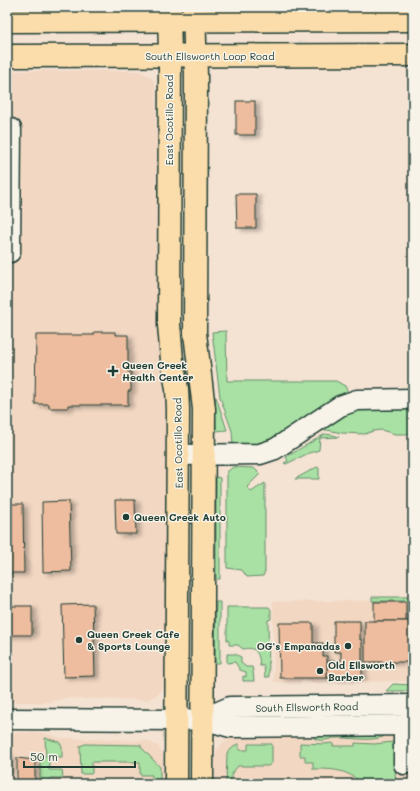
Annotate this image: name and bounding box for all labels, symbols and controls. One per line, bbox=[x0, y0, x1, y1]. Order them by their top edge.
street label: South Ellsworth Loop Road bbox=[145, 49, 275, 63]
street label: East Ocotillo Road bbox=[162, 75, 176, 165]
place label: Queen Creek Health Center bbox=[122, 358, 193, 384]
marker: Queen Creek Health Center bbox=[107, 365, 119, 377]
street label: East Ocotillo Road bbox=[170, 398, 186, 488]
place label: Queen Creek Auto bbox=[134, 510, 226, 524]
marker: Queen Creek Auto bbox=[121, 512, 131, 522]
place label: Queen Creek Cafe & Sports Lounge bbox=[87, 627, 179, 653]
marker: Queen Creek Cafe & Sports Lounge bbox=[74, 635, 84, 645]
place label: OG's Empanadas bbox=[257, 639, 340, 653]
marker: OG's Empanadas bbox=[343, 641, 353, 651]
place label: Old Ellsworth Barber bbox=[328, 658, 395, 684]
marker: Old Ellsworth Barber bbox=[315, 666, 325, 676]
street label: South Ellsworth Road bbox=[256, 699, 358, 715]
scale bar bbox=[24, 743, 135, 769]
text: 50 m bbox=[30, 748, 58, 764]

